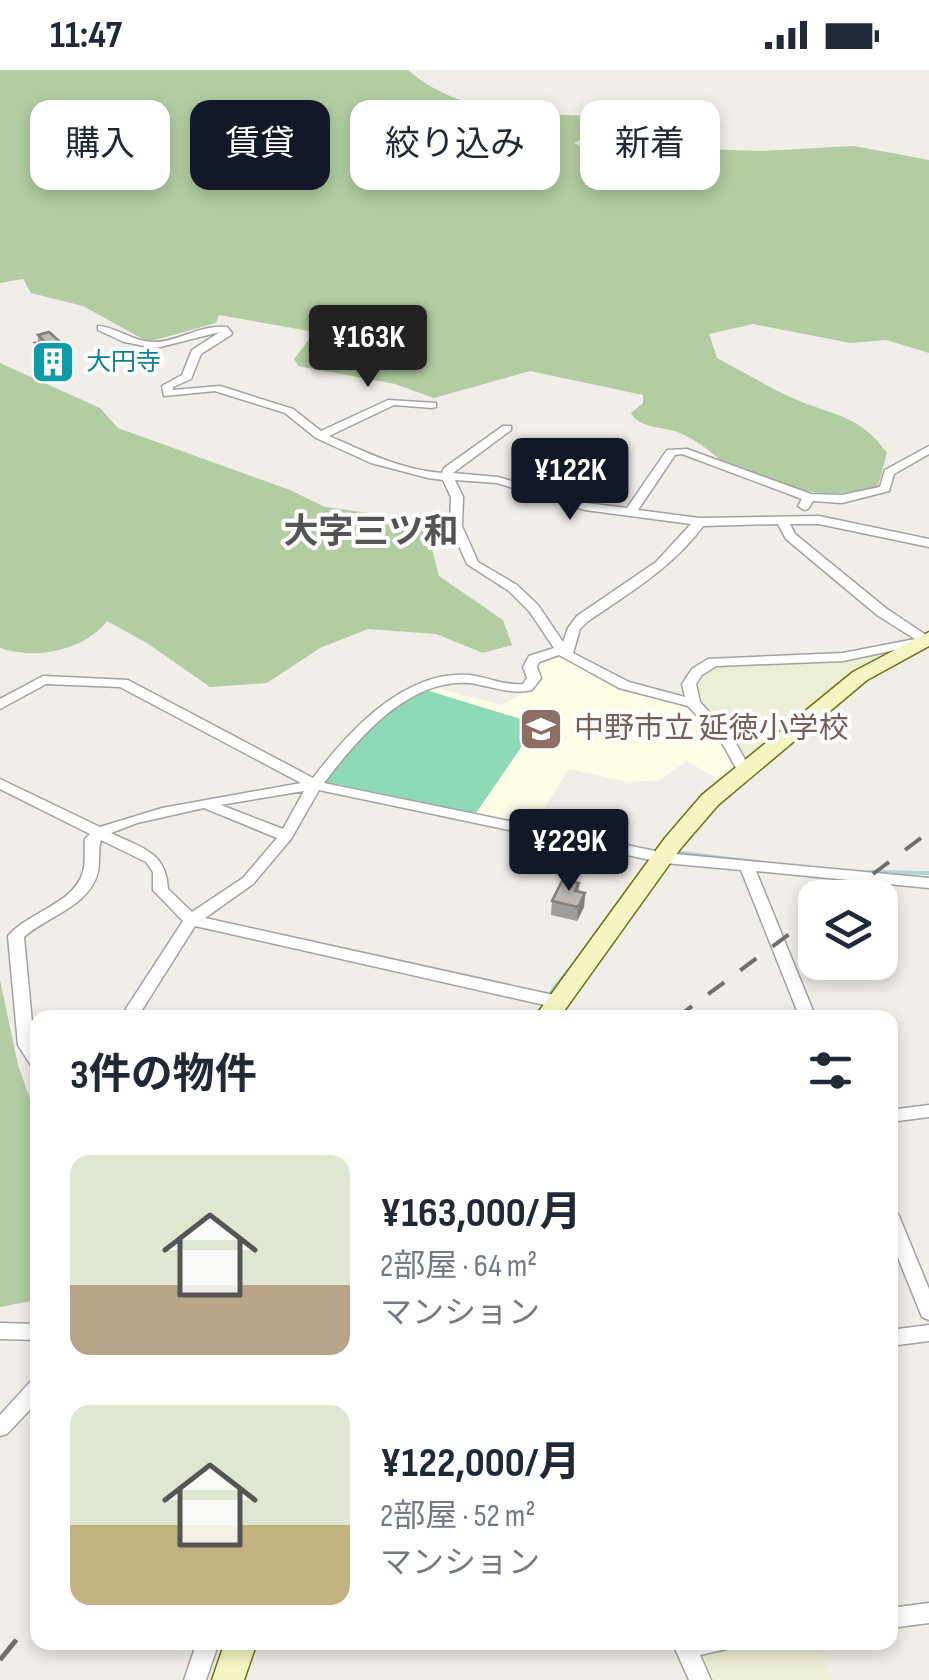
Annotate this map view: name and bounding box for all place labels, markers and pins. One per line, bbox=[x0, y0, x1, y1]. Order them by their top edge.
pin: ¥163K bbox=[298, 305, 438, 390]
building icon: 大円寺 bbox=[30, 339, 76, 385]
place label: 大円寺 bbox=[86, 347, 161, 378]
pin: ¥122K bbox=[500, 438, 640, 523]
school or university icon: 中野市立 延徳小学校 bbox=[518, 706, 564, 752]
place label: 中野市立 延徳小学校 bbox=[574, 711, 849, 747]
pin: ¥229K bbox=[499, 809, 639, 894]

